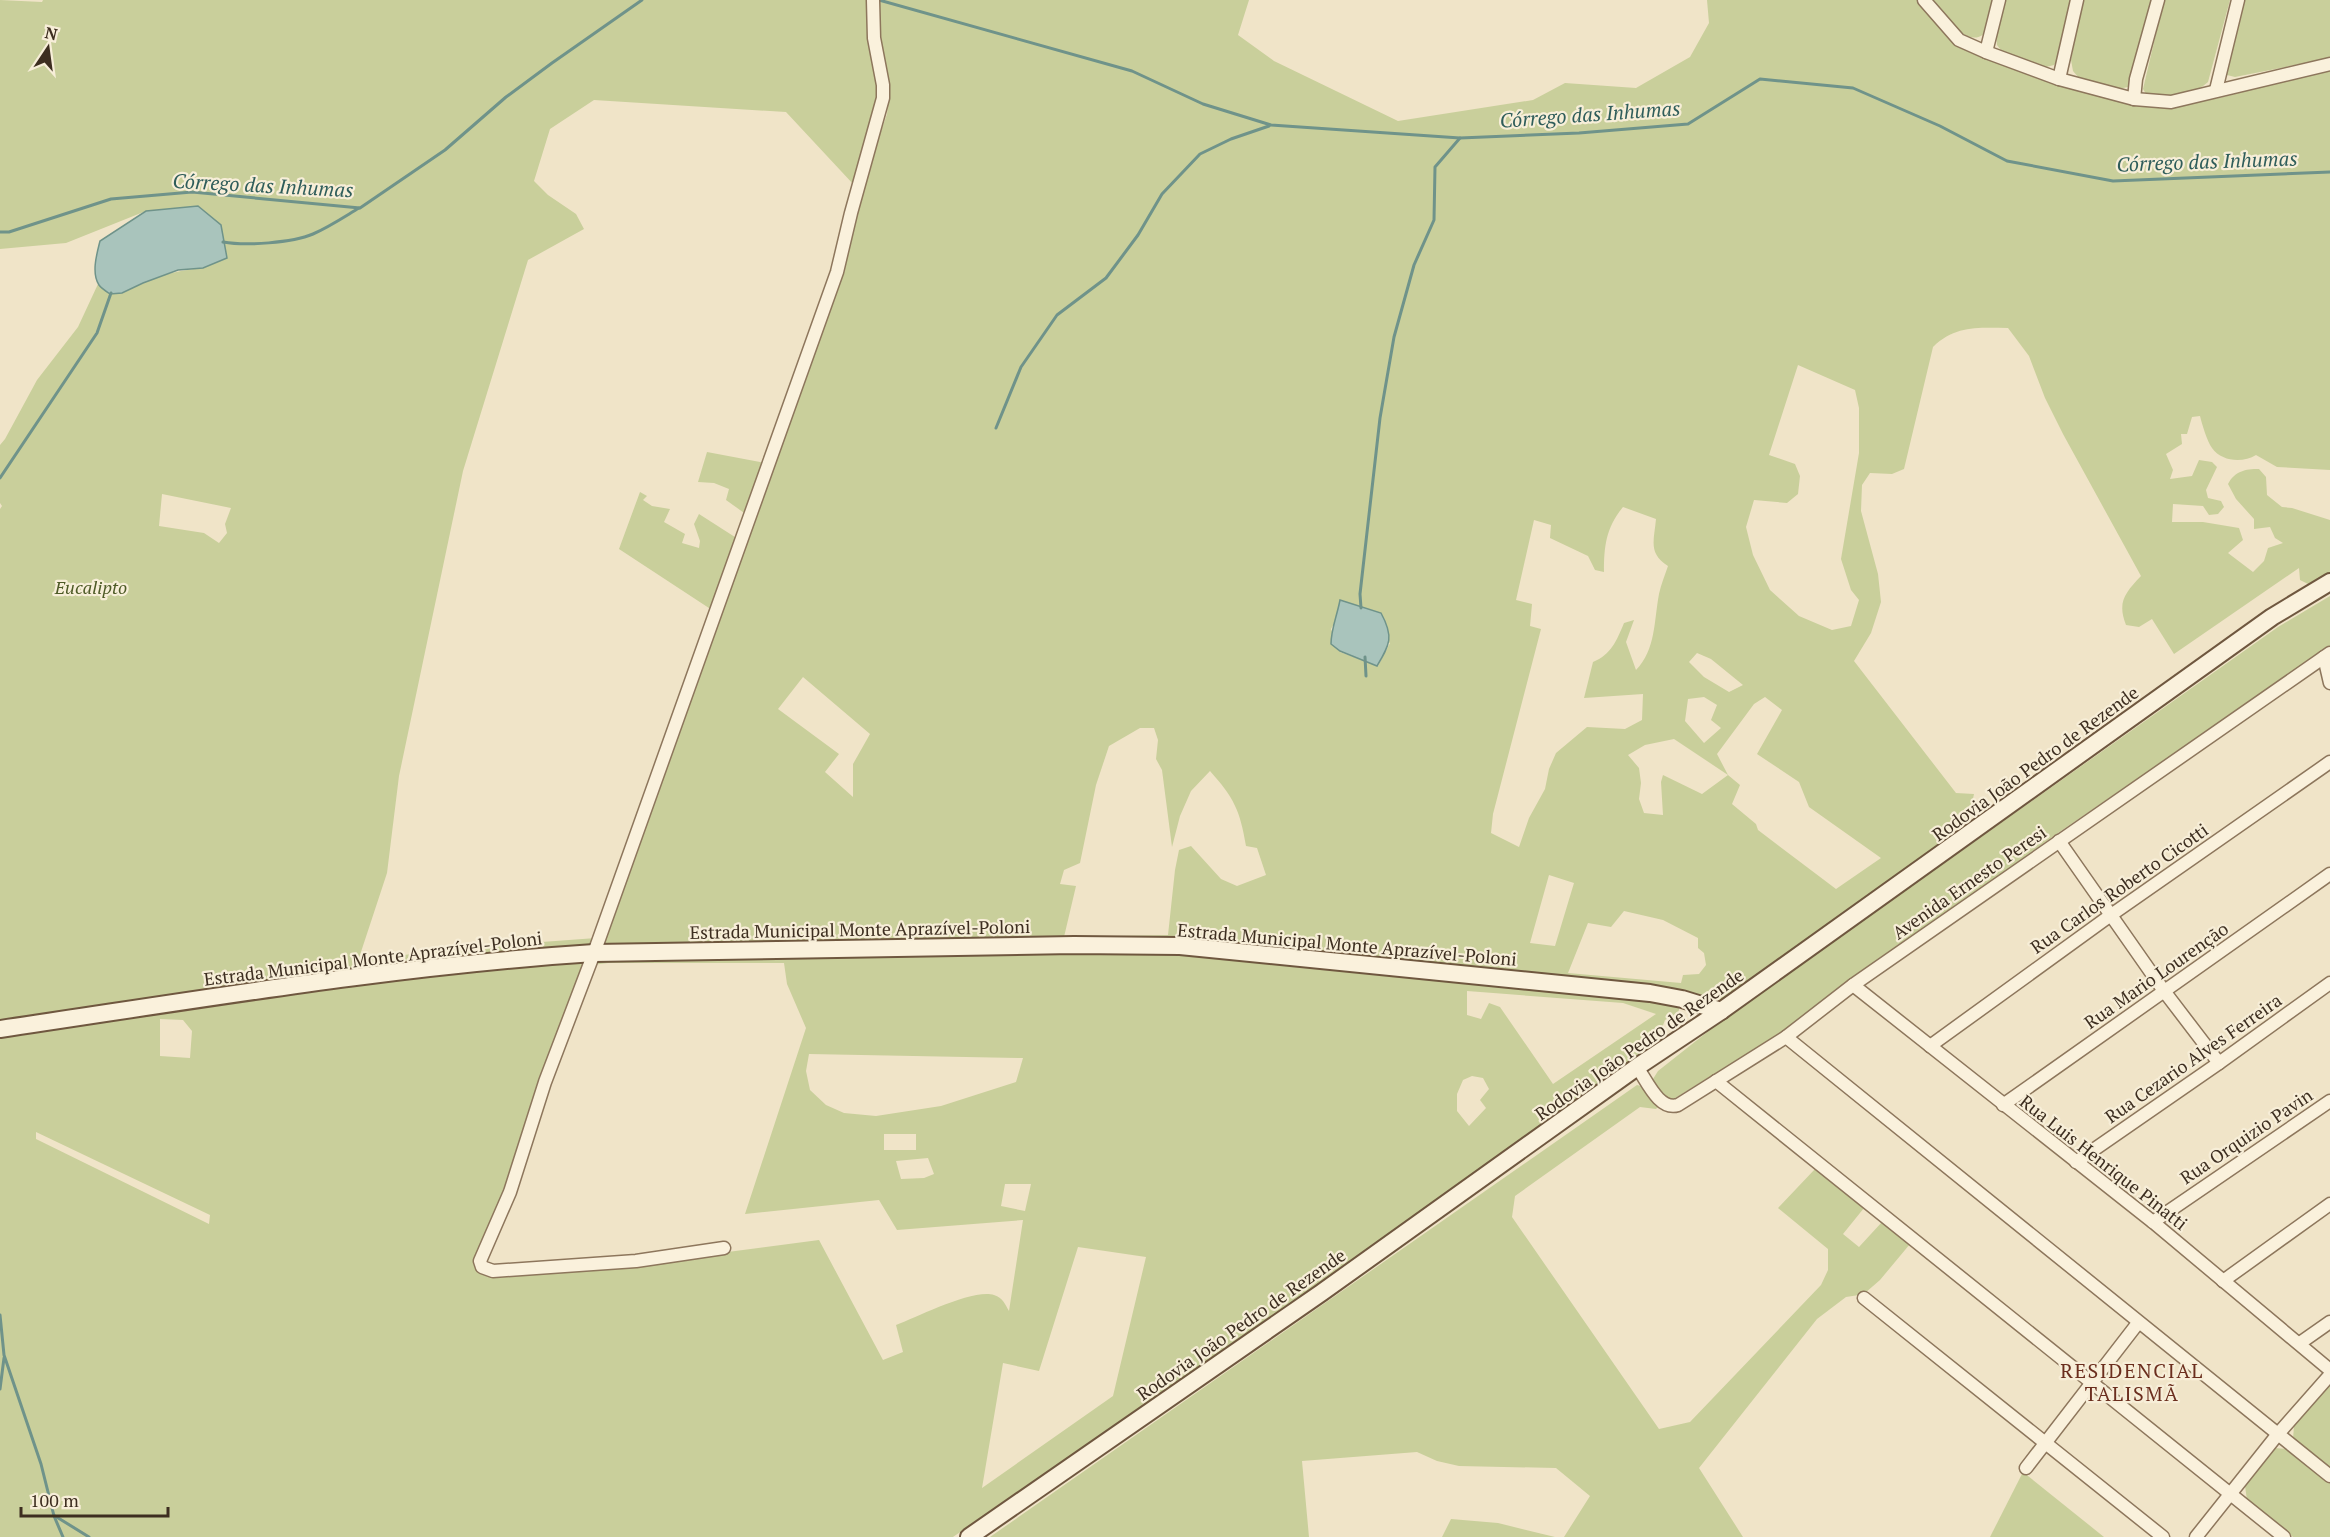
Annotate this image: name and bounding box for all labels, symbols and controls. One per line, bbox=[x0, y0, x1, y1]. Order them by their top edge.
north arrow bbox=[18, 18, 78, 78]
text: N bbox=[43, 21, 60, 45]
water label: Córrego das Inhumas bbox=[1499, 94, 1681, 134]
water label: Córrego das Inhumas bbox=[2116, 144, 2298, 178]
water label: Córrego das Inhumas bbox=[172, 167, 354, 203]
park label: Eucalipto bbox=[54, 575, 127, 599]
street label: Rodovia João Pedro de Rezende bbox=[1927, 680, 2143, 846]
street label: Rua Carlos Roberto Cicotti bbox=[2025, 817, 2213, 959]
street label: Avenida Ernesto Peresi bbox=[1887, 820, 2051, 944]
street label: Estrada Municipal Monte Aprazível-Poloni bbox=[690, 914, 1030, 944]
street label: Rua Mario Lourenção bbox=[2079, 916, 2233, 1034]
street label: Estrada Municipal Monte Aprazível-Poloni bbox=[1176, 917, 1518, 971]
street label: Estrada Municipal Monte Aprazível-Poloni bbox=[203, 925, 543, 991]
street label: Rodovia João Pedro de Rezende bbox=[1530, 963, 1748, 1125]
street label: Rua Cezario Alves Ferreira bbox=[2100, 988, 2286, 1128]
street label: Rua Orquizio Pavin bbox=[2175, 1083, 2317, 1189]
street label: Rua Luis Henrique Pinatti bbox=[2015, 1089, 2193, 1235]
street label: Rodovia João Pedro de Rezende bbox=[1132, 1243, 1350, 1405]
district label: RESIDENCIAL TALISMÃ bbox=[2060, 1357, 2204, 1407]
scale bar bbox=[21, 1480, 168, 1518]
text: 100 m bbox=[30, 1488, 79, 1512]

